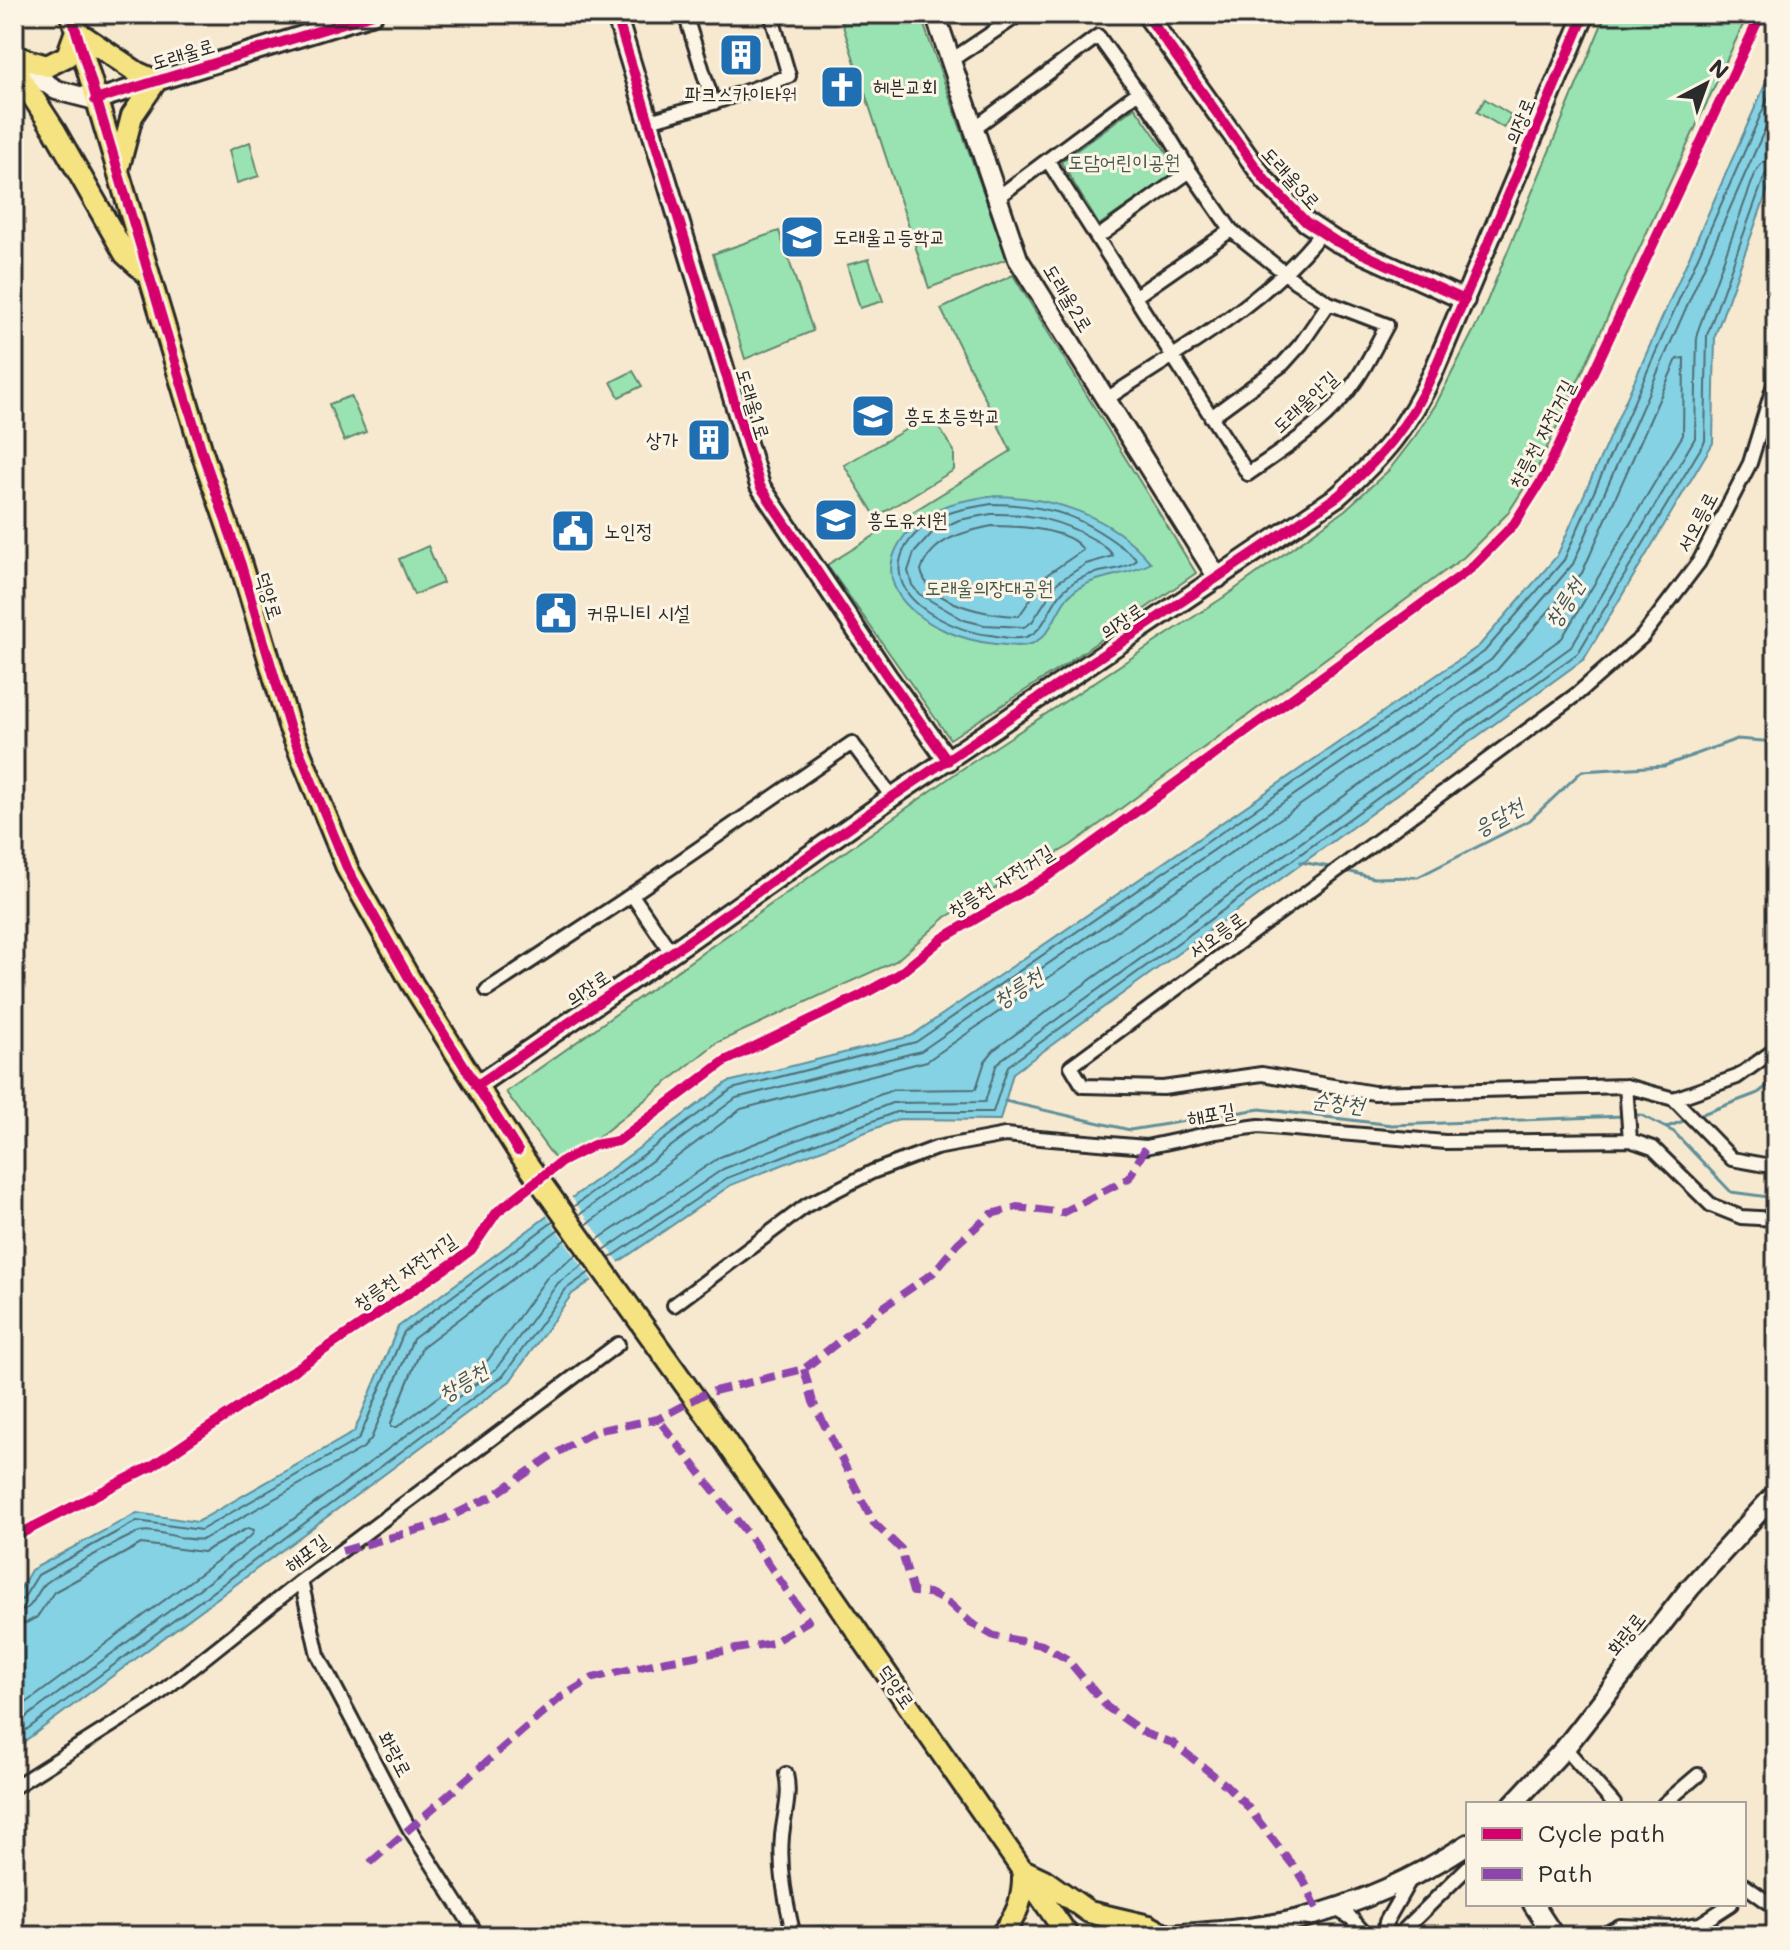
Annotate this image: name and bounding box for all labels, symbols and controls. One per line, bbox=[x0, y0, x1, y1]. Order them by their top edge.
street label: 도래울로 bbox=[148, 31, 217, 75]
building icon: 파크스카이타워 bbox=[717, 31, 765, 79]
north arrow bbox=[1666, 44, 1746, 124]
text: N bbox=[1704, 52, 1735, 85]
church icon: 헤븐교회 bbox=[818, 63, 866, 111]
place label: 헤븐교회 bbox=[873, 73, 937, 99]
place label: 파크스카이타워 bbox=[685, 80, 797, 106]
street label: 의장로 bbox=[1498, 93, 1540, 148]
street label: 도래울3로 bbox=[1257, 140, 1327, 214]
park label: 도담어린이공원 bbox=[1068, 148, 1180, 174]
school or university icon: 도래울고등학교 bbox=[778, 213, 826, 261]
place label: 도래울고등학교 bbox=[833, 223, 946, 249]
street label: 도래울2로 bbox=[1038, 258, 1099, 337]
street label: 도래울안길 bbox=[1266, 364, 1343, 438]
street label: 도래울1로 bbox=[731, 365, 777, 443]
street label: 창릉천 자전거길 bbox=[1502, 375, 1580, 492]
school or university icon: 흥도초등학교 bbox=[849, 392, 897, 440]
place label: 흥도초등학교 bbox=[904, 402, 1001, 428]
building icon: 상가 bbox=[685, 416, 733, 464]
place label: 상가 bbox=[646, 426, 678, 452]
street label: 서오릉로 bbox=[1670, 487, 1723, 556]
school or university icon: 흥도유치원 bbox=[812, 496, 860, 544]
place label: 흥도유치원 bbox=[867, 506, 947, 532]
public building icon: 노인정 bbox=[549, 507, 597, 555]
place label: 노인정 bbox=[604, 517, 652, 543]
street label: 덕양로 bbox=[250, 569, 289, 623]
water label: 창릉천 bbox=[1537, 571, 1591, 633]
park label: 도래울의장대공원 bbox=[925, 574, 1053, 600]
public building icon: 커뮤니티 시설 bbox=[532, 589, 580, 637]
street label: 의장로 bbox=[1094, 596, 1149, 644]
place label: 커뮤니티 시설 bbox=[587, 599, 690, 625]
water label: 응달천 bbox=[1468, 790, 1530, 842]
street label: 창릉천 자전거길 bbox=[943, 838, 1058, 923]
street label: 서오릉로 bbox=[1183, 905, 1250, 964]
water label: 창릉천 bbox=[988, 960, 1050, 1014]
street label: 의장로 bbox=[560, 963, 615, 1011]
water label: 순창천 bbox=[1310, 1084, 1368, 1119]
street label: 해포길 bbox=[1185, 1096, 1237, 1130]
street label: 창릉천 자전거길 bbox=[348, 1226, 461, 1316]
water label: 창릉천 bbox=[433, 1354, 495, 1408]
street label: 해포길 bbox=[278, 1527, 333, 1577]
street label: 화랑로 bbox=[1600, 1606, 1650, 1660]
street label: 덕양로 bbox=[872, 1659, 921, 1714]
street label: 화랑로 bbox=[373, 1726, 419, 1781]
legend bbox=[1466, 1802, 1746, 1906]
text: Cycle path bbox=[1538, 1817, 1664, 1848]
text: Path bbox=[1538, 1857, 1592, 1888]

